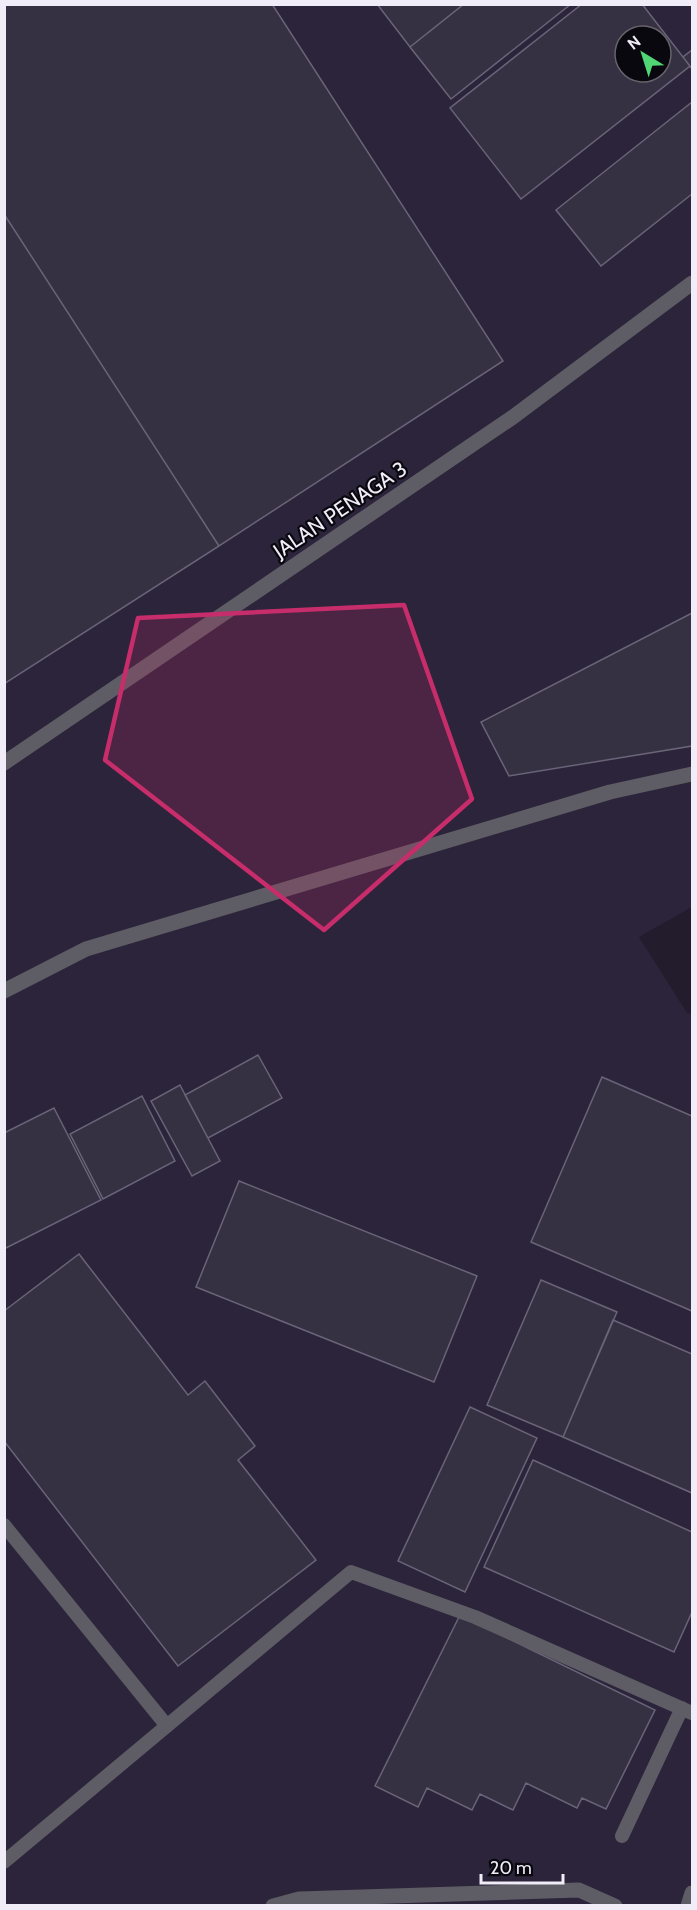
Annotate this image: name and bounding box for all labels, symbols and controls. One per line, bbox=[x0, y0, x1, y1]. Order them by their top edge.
north arrow bbox=[613, 24, 673, 84]
text: N bbox=[624, 32, 644, 54]
street label: JALAN PENAGA 3 bbox=[267, 456, 411, 564]
scale bar bbox=[481, 1847, 564, 1885]
text: 20 m bbox=[490, 1857, 532, 1879]

